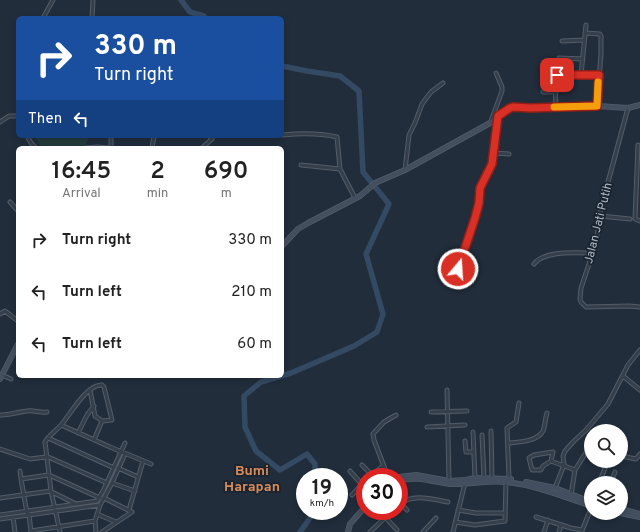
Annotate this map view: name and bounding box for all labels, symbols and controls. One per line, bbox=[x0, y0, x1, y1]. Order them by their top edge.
text: 330 m bbox=[94, 29, 177, 65]
icon: right bbox=[28, 32, 80, 84]
pin bbox=[540, 58, 574, 92]
text: Turn right bbox=[94, 64, 174, 87]
icon: arrive bbox=[546, 64, 568, 86]
icon: left bbox=[70, 108, 92, 130]
text: Then bbox=[28, 110, 62, 129]
text: 16:45 bbox=[52, 157, 111, 187]
text: 2 bbox=[150, 157, 165, 187]
text: 690 bbox=[204, 157, 248, 187]
street label: Jalan Jati Putih bbox=[581, 181, 617, 266]
text: Arrival bbox=[62, 186, 101, 202]
text: min bbox=[147, 186, 168, 202]
text: m bbox=[221, 186, 232, 202]
icon: right bbox=[28, 229, 50, 251]
text: Turn right bbox=[62, 231, 131, 250]
text: 330 m bbox=[228, 231, 272, 250]
position arrow bbox=[437, 248, 479, 290]
icon: left bbox=[28, 281, 50, 303]
text: Turn left bbox=[62, 283, 122, 302]
text: 210 m bbox=[231, 283, 272, 302]
icon: left bbox=[28, 333, 50, 355]
text: Turn left bbox=[62, 335, 122, 354]
text: 60 m bbox=[237, 335, 272, 354]
map controls bbox=[584, 424, 628, 520]
button: search bbox=[584, 424, 628, 468]
district label: Bumi Harapan bbox=[224, 463, 280, 496]
speed limit sign: 30 bbox=[356, 468, 408, 520]
text: 19 bbox=[312, 476, 332, 502]
button: layers bbox=[584, 476, 628, 520]
text: km/h bbox=[310, 497, 334, 510]

